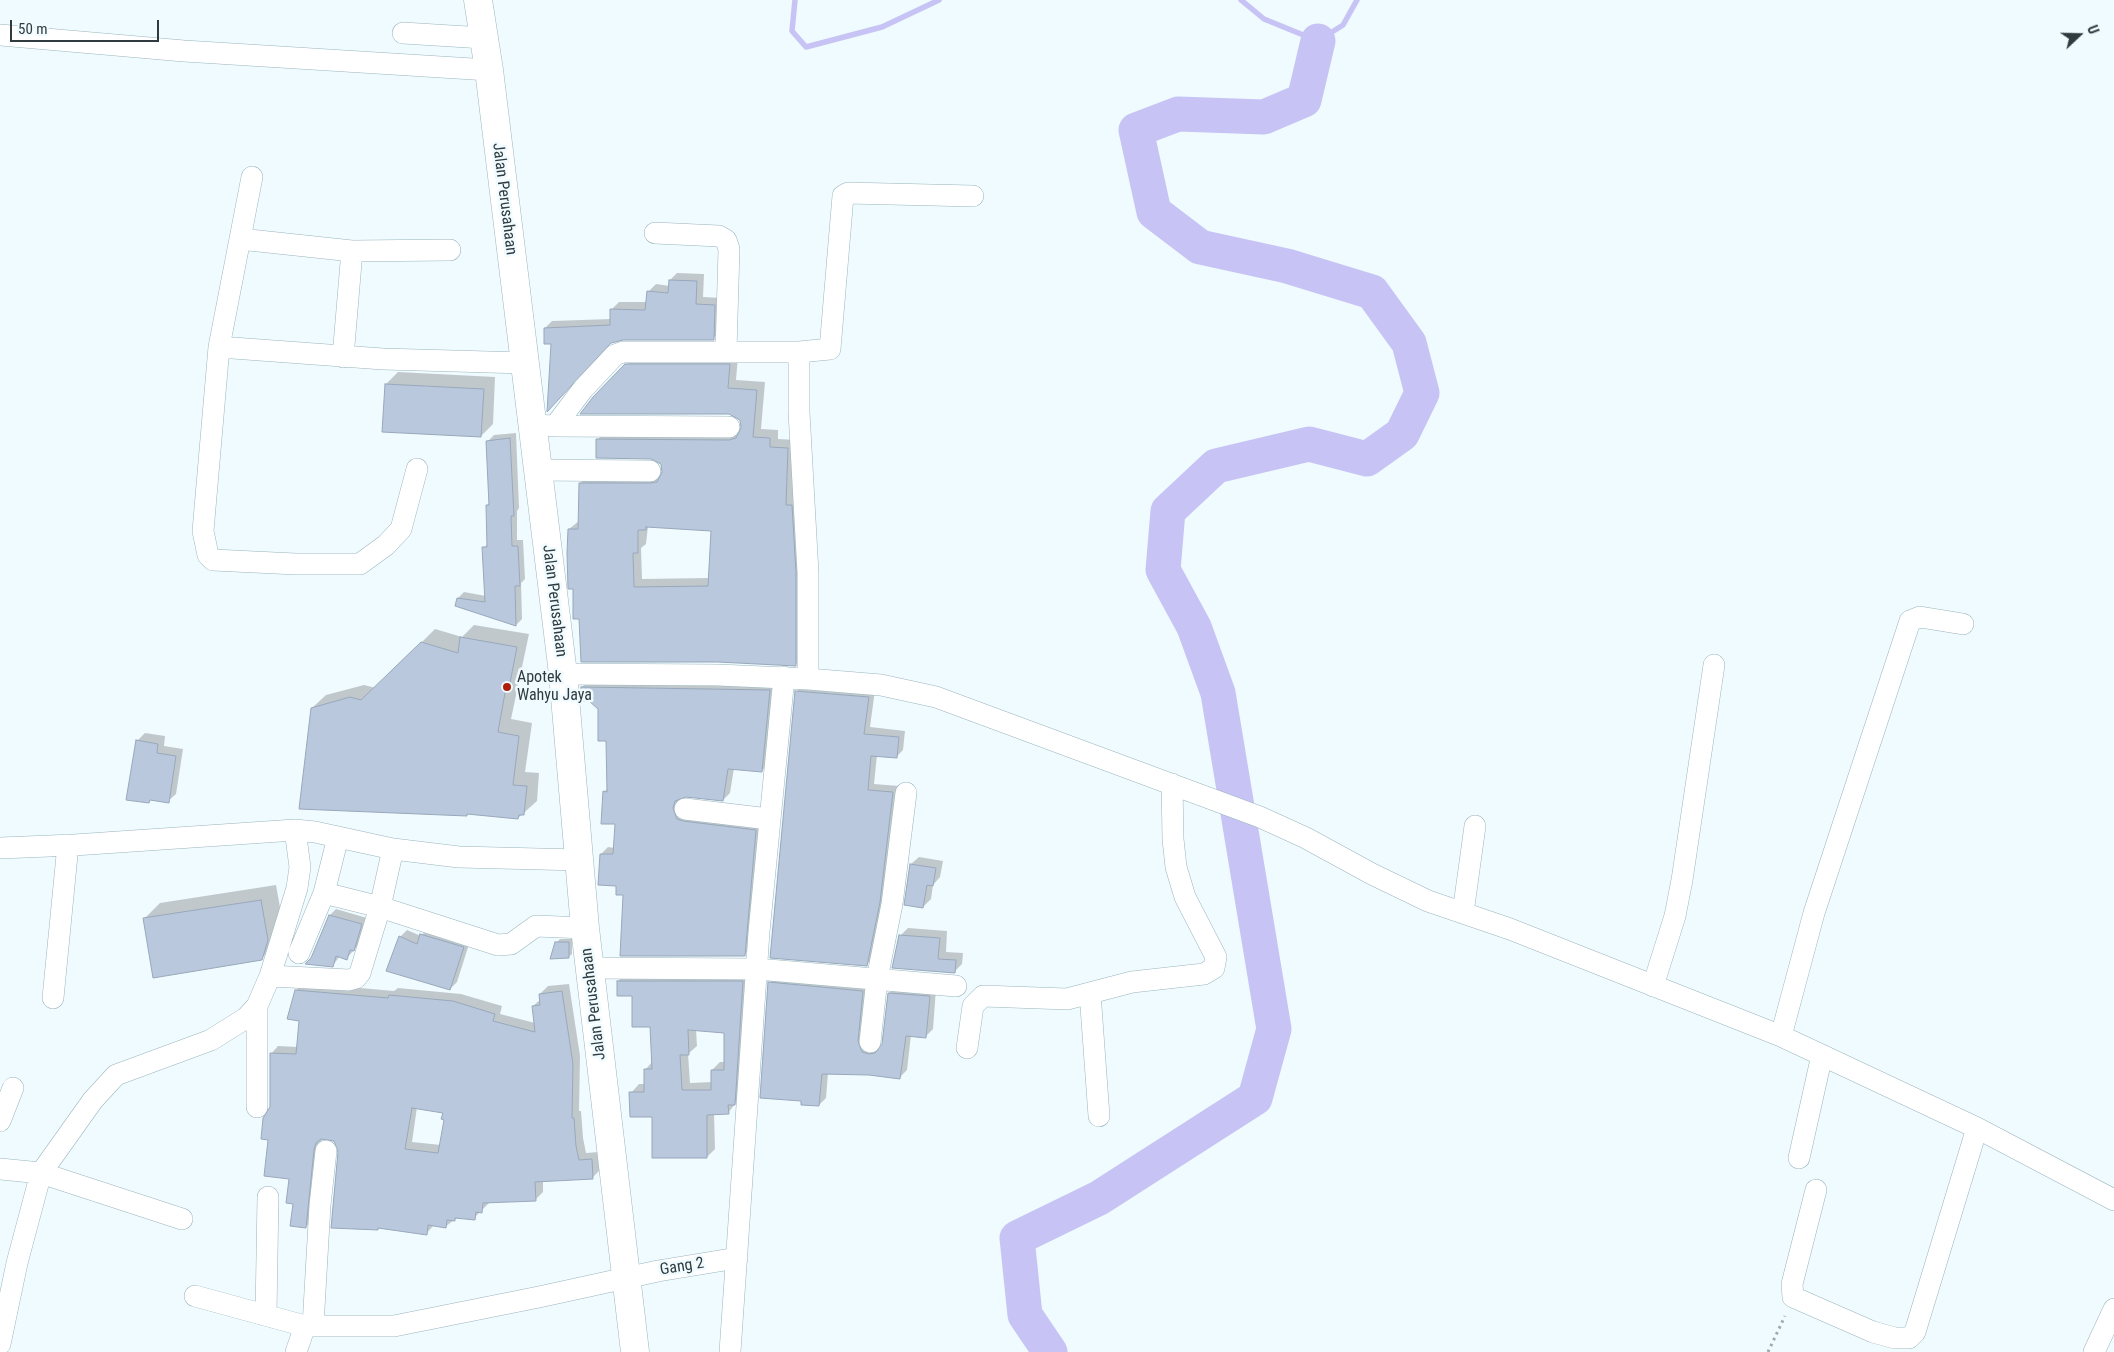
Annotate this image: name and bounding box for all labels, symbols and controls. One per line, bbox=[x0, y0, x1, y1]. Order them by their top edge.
scale bar bbox=[12, 10, 161, 42]
north arrow bbox=[2054, 10, 2104, 60]
text: 50 m bbox=[18, 20, 48, 38]
text: U bbox=[2084, 23, 2102, 36]
street label: Jalan Perusahaan bbox=[488, 142, 520, 256]
street label: Jalan Perusahaan bbox=[538, 544, 570, 658]
place label: Apotek Wahyu Jaya bbox=[517, 668, 592, 706]
marker: Apotek Wahyu Jaya bbox=[501, 681, 513, 693]
street label: Jalan Perusahaan bbox=[578, 947, 610, 1061]
street label: Gang 2 bbox=[659, 1254, 705, 1280]

